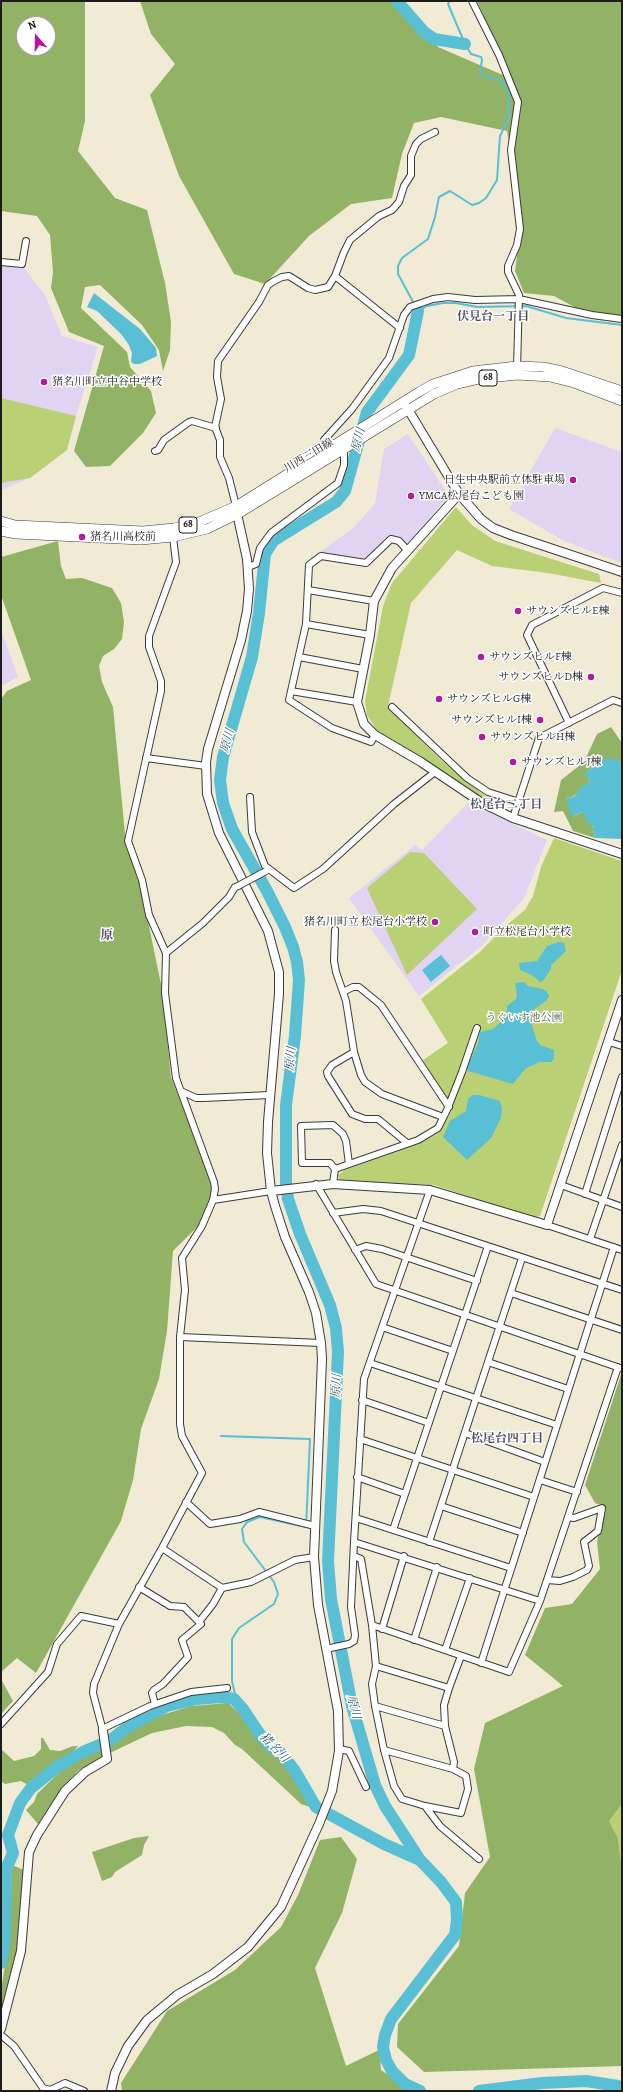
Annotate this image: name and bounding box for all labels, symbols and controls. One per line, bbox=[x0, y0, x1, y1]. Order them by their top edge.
north arrow bbox=[16, 16, 56, 56]
text: N bbox=[26, 17, 38, 34]
district label: 伏見台一丁目 bbox=[457, 310, 529, 324]
road number: 68 bbox=[479, 370, 497, 386]
place label: 猪名川町立中谷中学校 bbox=[52, 375, 162, 389]
marker: 猪名川町立中谷中学校 bbox=[39, 377, 49, 387]
water label: 原川 bbox=[349, 427, 369, 453]
street label: 川西三田線 bbox=[282, 436, 336, 476]
place label: 日生中央駅前立体駐車場 bbox=[444, 473, 565, 487]
marker: 日生中央駅前立体駐車場 bbox=[568, 475, 578, 485]
place label: YMCA松尾台こども園 bbox=[419, 489, 524, 503]
marker: YMCA松尾台こども園 bbox=[406, 491, 416, 501]
road number: 68 bbox=[179, 517, 197, 533]
place label: 猪名川高校前 bbox=[90, 530, 156, 544]
marker: 猪名川高校前 bbox=[77, 532, 87, 542]
place label: サウンズヒルE棟 bbox=[526, 604, 610, 618]
marker: サウンズヒルE棟 bbox=[513, 606, 523, 616]
place label: サウンズヒルF棟 bbox=[489, 650, 572, 664]
marker: サウンズヒルF棟 bbox=[476, 652, 486, 662]
place label: サウンズヒルD棟 bbox=[498, 670, 583, 684]
marker: サウンズヒルD棟 bbox=[586, 672, 596, 682]
place label: サウンズヒルG棟 bbox=[447, 692, 531, 706]
marker: サウンズヒルG棟 bbox=[434, 694, 444, 704]
place label: サウンズヒルI棟 bbox=[451, 713, 532, 727]
marker: サウンズヒルI棟 bbox=[535, 715, 545, 725]
water label: 原川 bbox=[218, 727, 238, 755]
place label: サウンズヒルH棟 bbox=[490, 730, 575, 744]
marker: サウンズヒルH棟 bbox=[477, 732, 487, 742]
place label: サウンズヒルJ棟 bbox=[521, 755, 602, 769]
marker: サウンズヒルJ棟 bbox=[508, 757, 518, 767]
district label: 松尾台二丁目 bbox=[470, 798, 542, 812]
place label: 猪名川町立 松尾台小学校 bbox=[304, 915, 427, 929]
marker: 猪名川町立 松尾台小学校 bbox=[430, 917, 440, 927]
place label: 町立松尾台小学校 bbox=[483, 925, 571, 939]
marker: 町立松尾台小学校 bbox=[470, 927, 480, 937]
district label: 原 bbox=[101, 928, 113, 944]
park label: うぐいす池公園 bbox=[486, 1011, 562, 1025]
water label: 原川 bbox=[283, 1046, 299, 1072]
water label: 原川 bbox=[329, 1374, 345, 1398]
district label: 松尾台四丁目 bbox=[471, 1432, 543, 1446]
water label: 原川 bbox=[343, 1694, 363, 1720]
water label: 猪名川 bbox=[256, 1730, 292, 1766]

